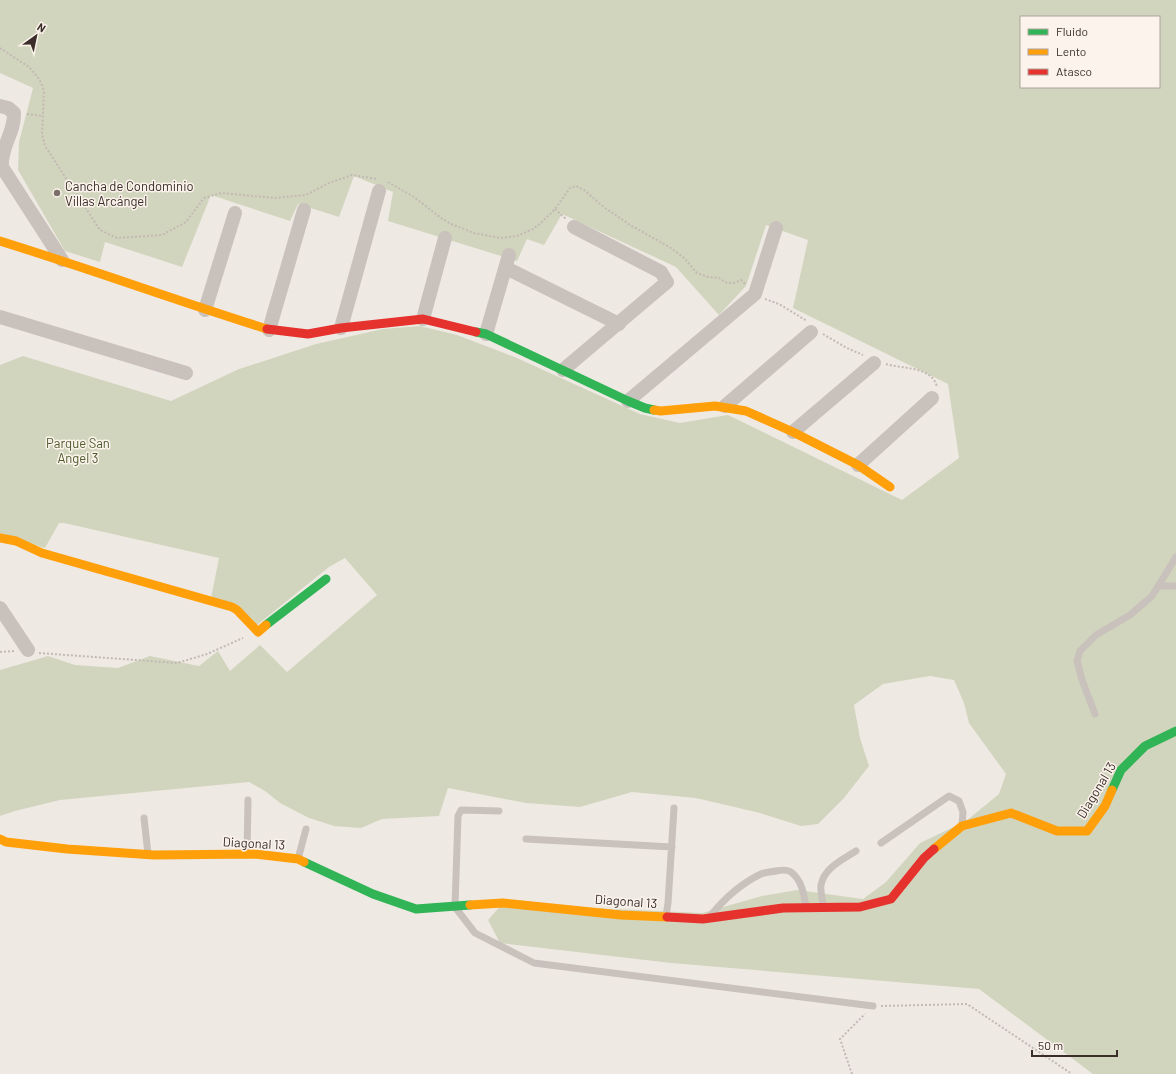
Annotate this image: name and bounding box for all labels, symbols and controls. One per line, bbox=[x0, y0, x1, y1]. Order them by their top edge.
north arrow bbox=[16, 16, 56, 56]
legend bbox=[1020, 16, 1160, 88]
text: N bbox=[35, 20, 48, 35]
text: Fluido bbox=[1056, 24, 1088, 38]
text: Lento bbox=[1056, 44, 1086, 58]
text: Atasco bbox=[1056, 64, 1092, 78]
place label: Cancha de Condominio Villas Arcángel bbox=[65, 178, 194, 209]
marker: Cancha de Condominio Villas Arcángel bbox=[52, 188, 62, 198]
park label: Parque San Angel 3 bbox=[46, 435, 110, 466]
street label: Diagonal 13 bbox=[1073, 759, 1119, 821]
street label: Diagonal 13 bbox=[222, 833, 286, 853]
street label: Diagonal 13 bbox=[594, 891, 658, 911]
scale bar bbox=[1032, 1032, 1117, 1058]
text: 50 m bbox=[1038, 1038, 1063, 1052]

